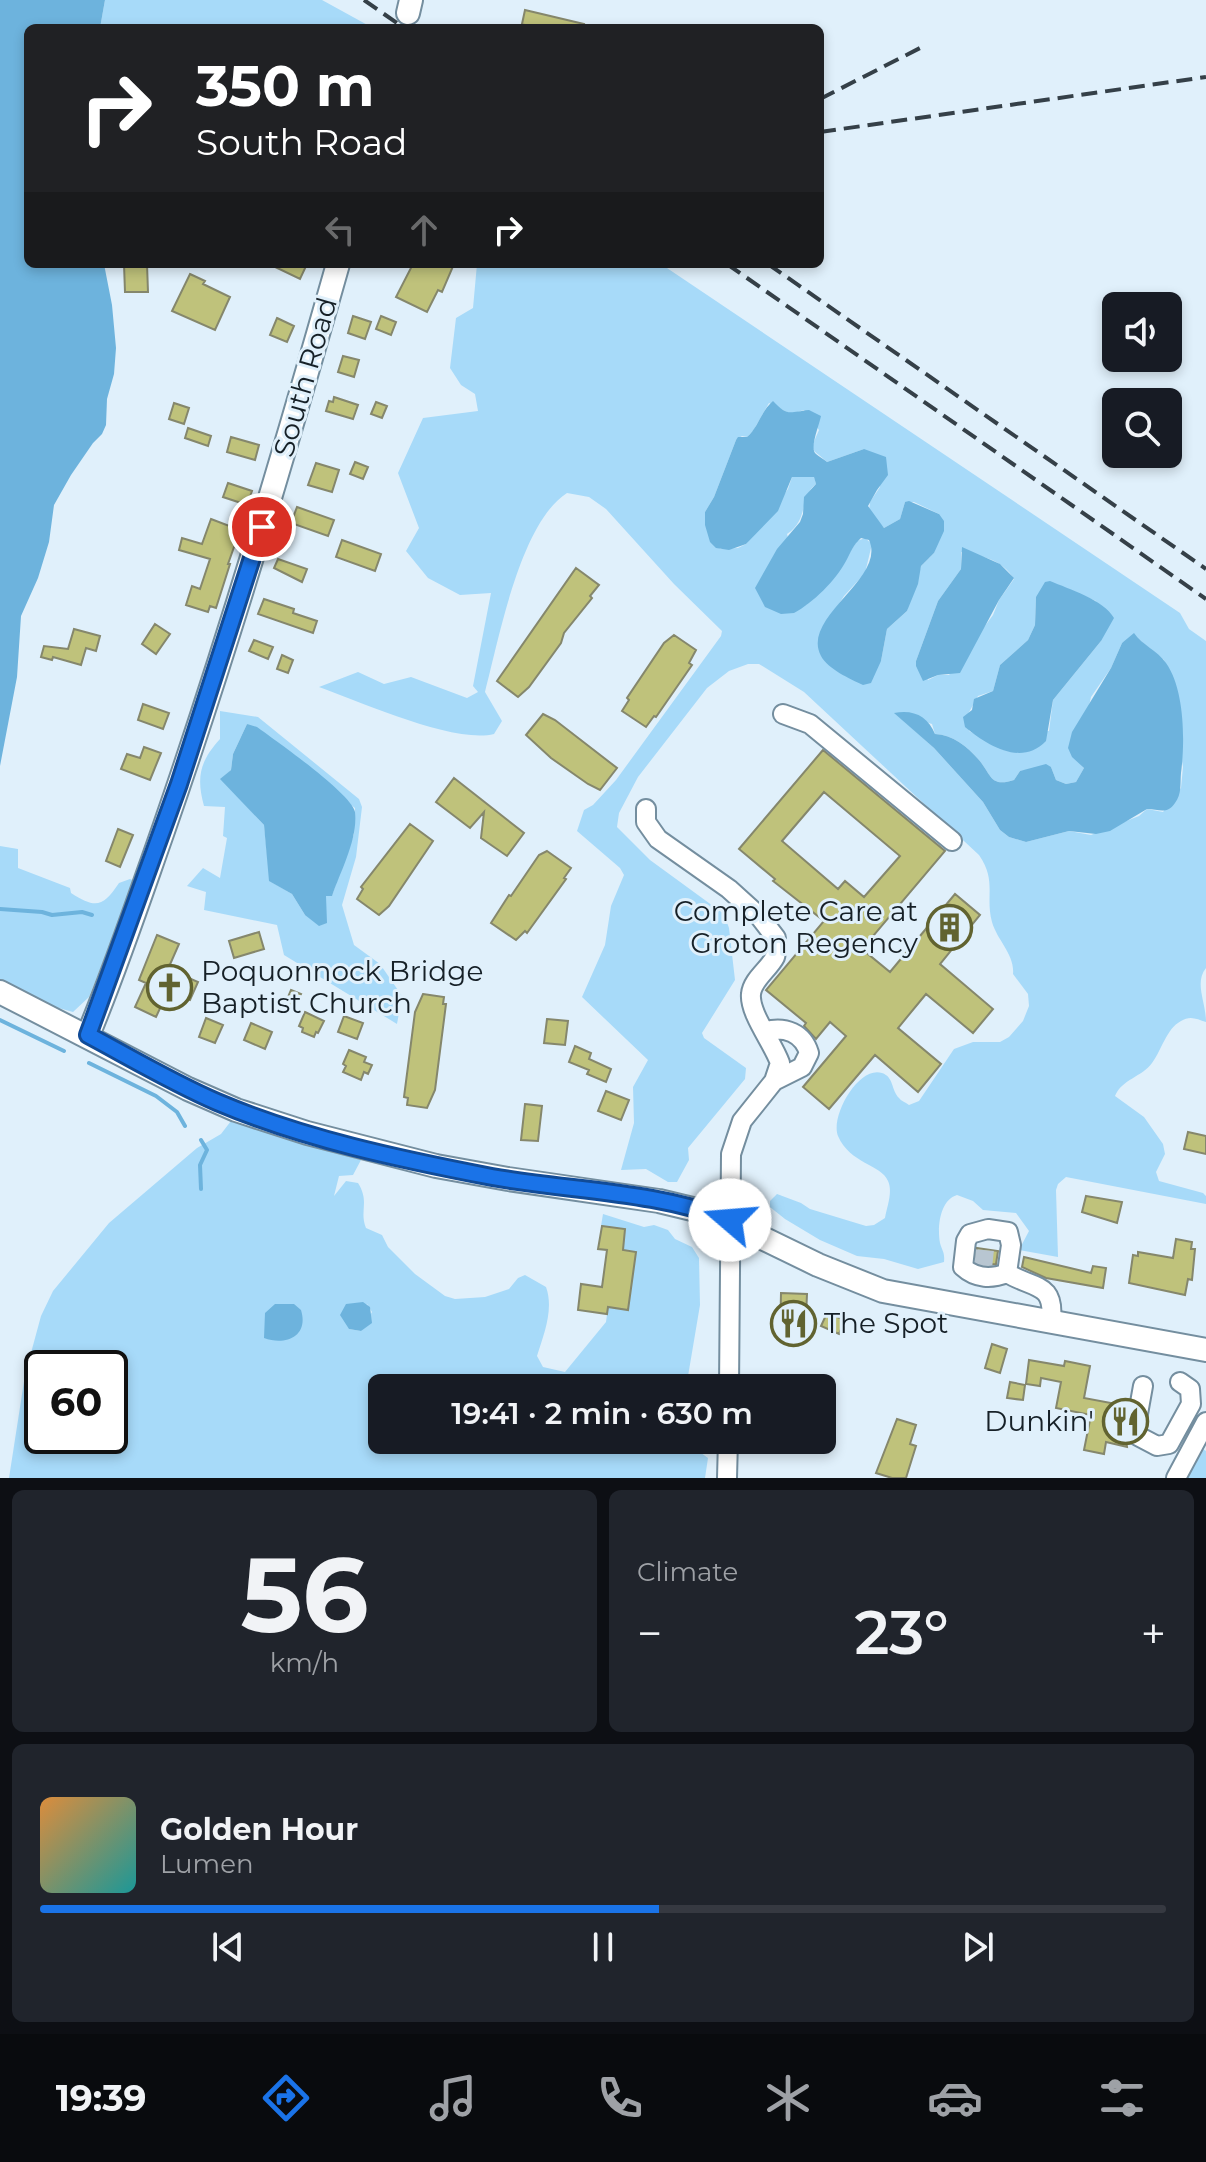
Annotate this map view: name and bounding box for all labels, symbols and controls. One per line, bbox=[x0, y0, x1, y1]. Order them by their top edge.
text: 350 m bbox=[196, 52, 375, 120]
icon: right bbox=[64, 56, 168, 160]
text: South Road bbox=[196, 120, 407, 164]
icon: left bbox=[318, 208, 362, 252]
icon: ahead bbox=[402, 208, 446, 252]
icon: right bbox=[486, 208, 530, 252]
map controls bbox=[1102, 292, 1182, 468]
button: sound bbox=[1102, 292, 1182, 372]
street label: South Road bbox=[266, 293, 344, 461]
button: search bbox=[1102, 388, 1182, 468]
pin bbox=[228, 493, 296, 561]
icon: arrive bbox=[240, 505, 284, 549]
place label: Complete Care at Groton Regency bbox=[674, 894, 919, 960]
building icon: Complete Care at Groton Regency bbox=[925, 903, 973, 951]
place label: Poquonnock Bridge Baptist Church bbox=[201, 954, 483, 1020]
church icon: Poquonnock Bridge Baptist Church bbox=[146, 963, 194, 1011]
position arrow bbox=[688, 1178, 772, 1262]
restaurant icon: The Spot bbox=[769, 1299, 817, 1347]
place label: The Spot bbox=[824, 1306, 948, 1340]
speed limit sign: 60 bbox=[24, 1350, 128, 1454]
text: 19:41 · 2 min · 630 m bbox=[451, 1395, 753, 1432]
restaurant icon: Dunkin' bbox=[1101, 1397, 1149, 1445]
place label: Dunkin' bbox=[984, 1404, 1094, 1438]
text: 56 bbox=[240, 1531, 369, 1658]
text: Climate bbox=[637, 1556, 738, 1588]
text: 23° bbox=[854, 1596, 949, 1669]
text: − bbox=[637, 1606, 662, 1660]
text: + bbox=[1141, 1606, 1166, 1660]
text: km/h bbox=[270, 1647, 339, 1679]
text: Golden Hour bbox=[160, 1811, 358, 1848]
text: Lumen bbox=[160, 1848, 253, 1880]
icon: previous bbox=[206, 1925, 250, 1969]
icon: pause bbox=[581, 1925, 625, 1969]
icon: next bbox=[956, 1925, 1000, 1969]
icon: directions bbox=[258, 2070, 314, 2126]
icon: music bbox=[425, 2070, 481, 2126]
icon: phone bbox=[592, 2070, 648, 2126]
icon: climate bbox=[760, 2070, 816, 2126]
icon: car bbox=[927, 2070, 983, 2126]
icon: filters bbox=[1094, 2070, 1150, 2126]
text: 19:39 bbox=[56, 2076, 146, 2120]

